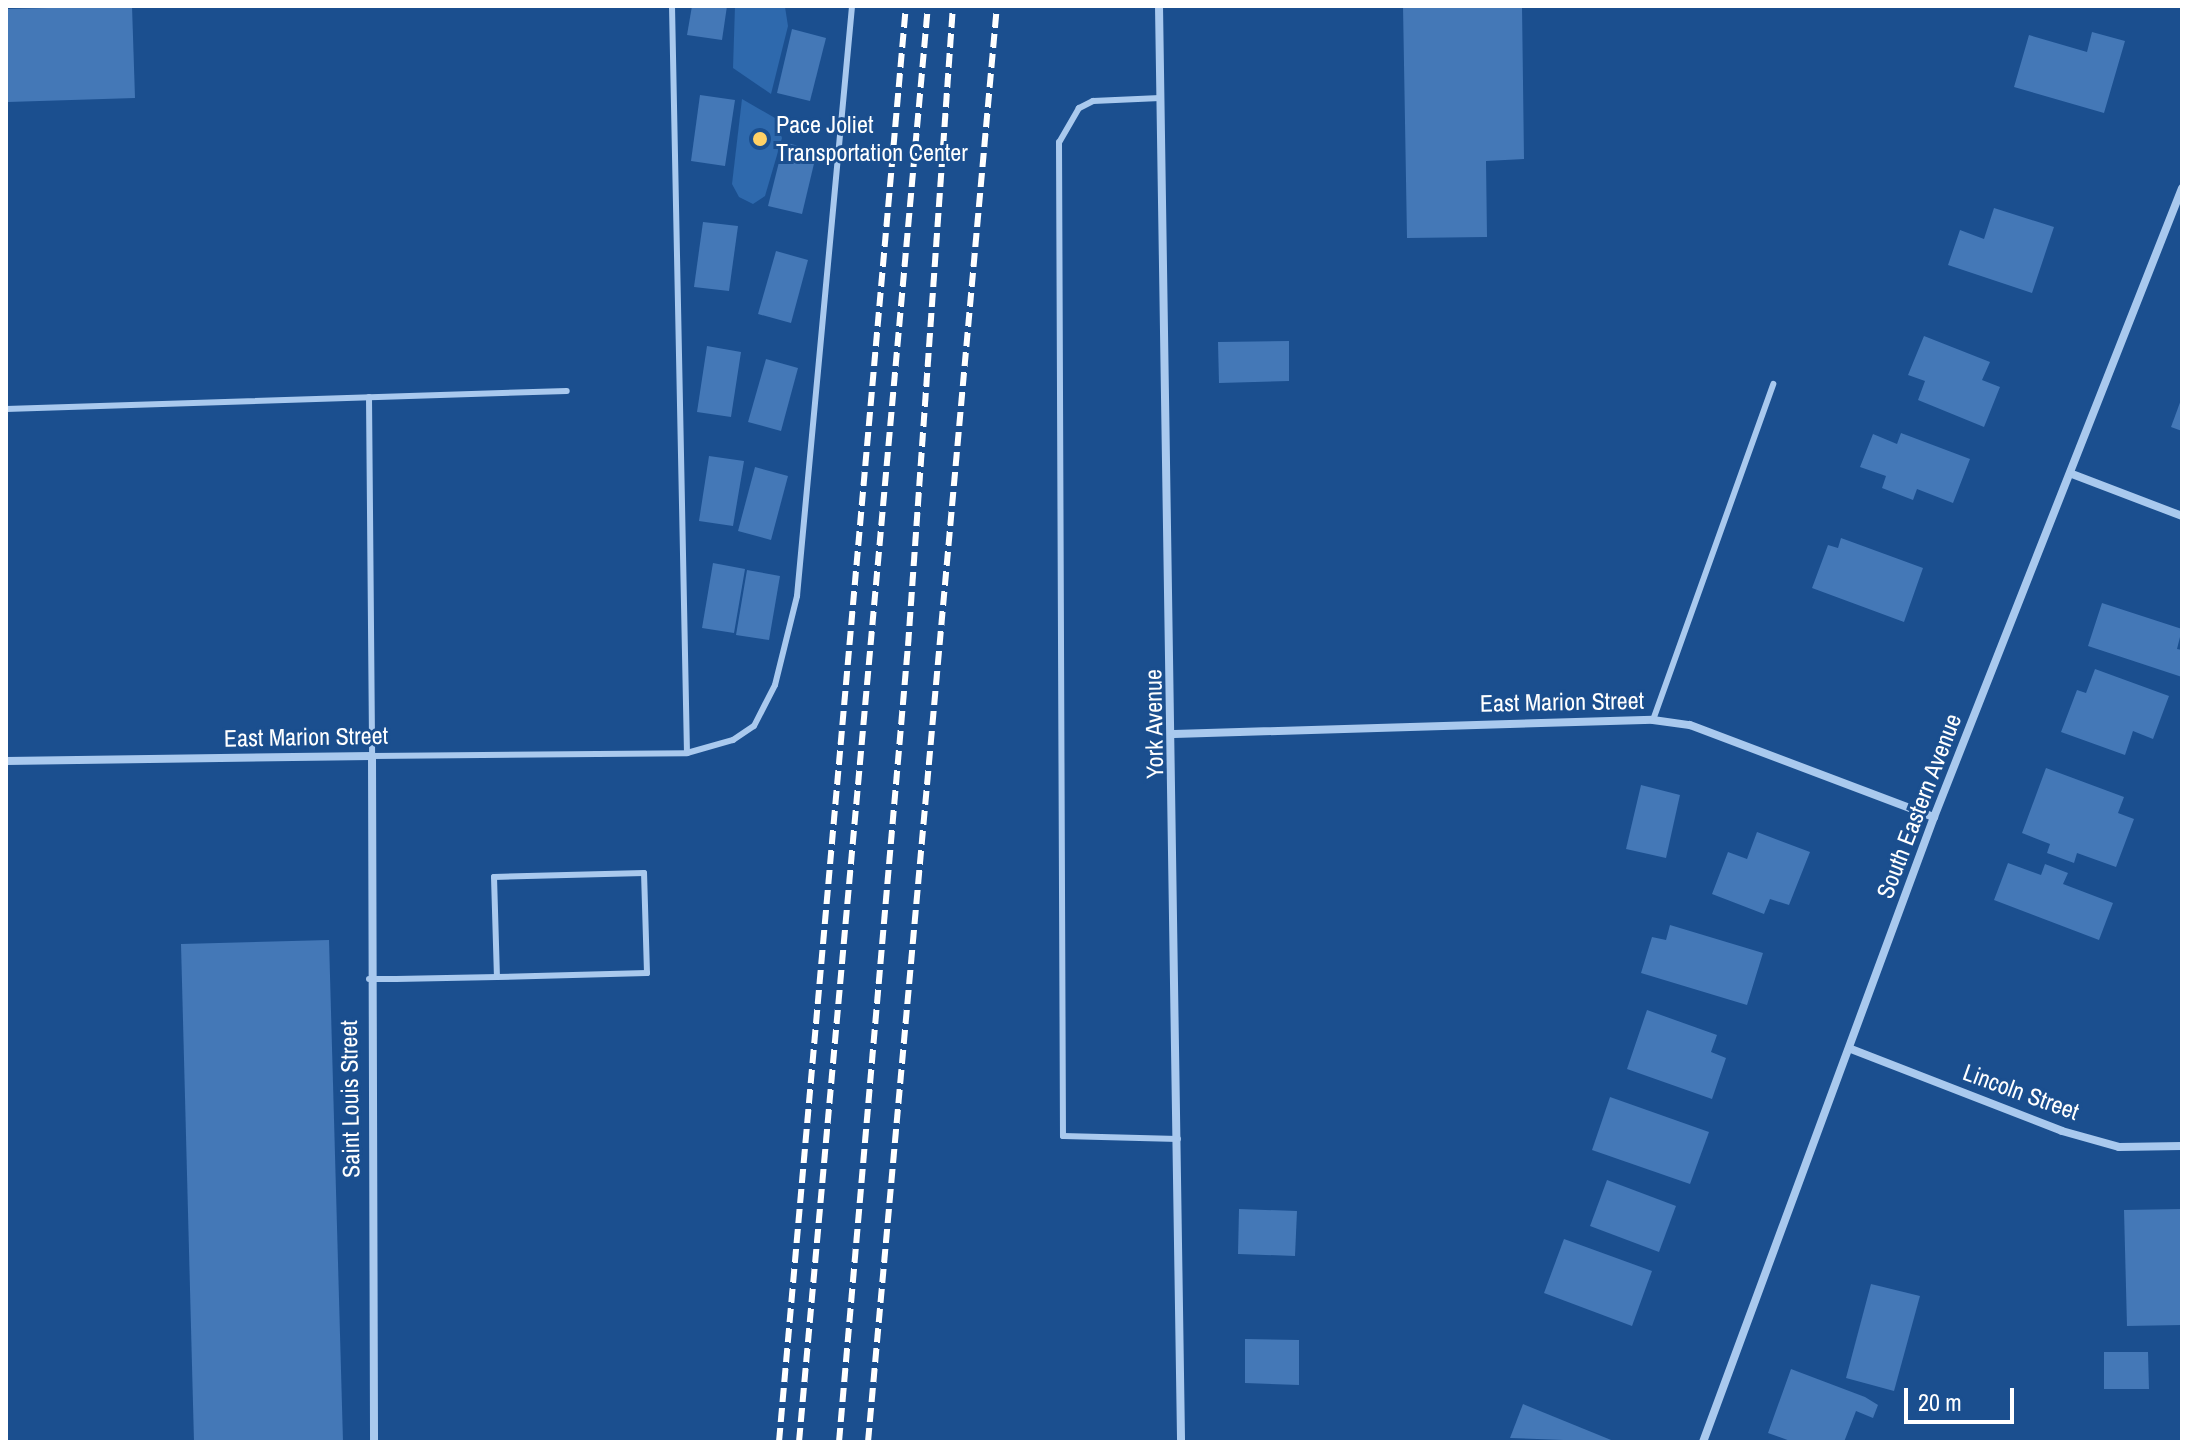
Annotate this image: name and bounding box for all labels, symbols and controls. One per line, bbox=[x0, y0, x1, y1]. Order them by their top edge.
place label: Pace Joliet Transportation Center bbox=[776, 111, 968, 167]
marker: Pace Joliet Transportation Center bbox=[751, 130, 769, 148]
street label: York Avenue bbox=[1139, 668, 1169, 780]
street label: East Marion Street bbox=[1480, 686, 1644, 718]
street label: South Eastern Avenue bbox=[1870, 709, 1968, 903]
street label: East Marion Street bbox=[224, 721, 388, 753]
street label: Saint Louis Street bbox=[334, 1020, 366, 1178]
street label: Lincoln Street bbox=[1959, 1058, 2083, 1126]
scale bar bbox=[1908, 1372, 2018, 1422]
text: 20 m bbox=[1918, 1386, 1962, 1418]

